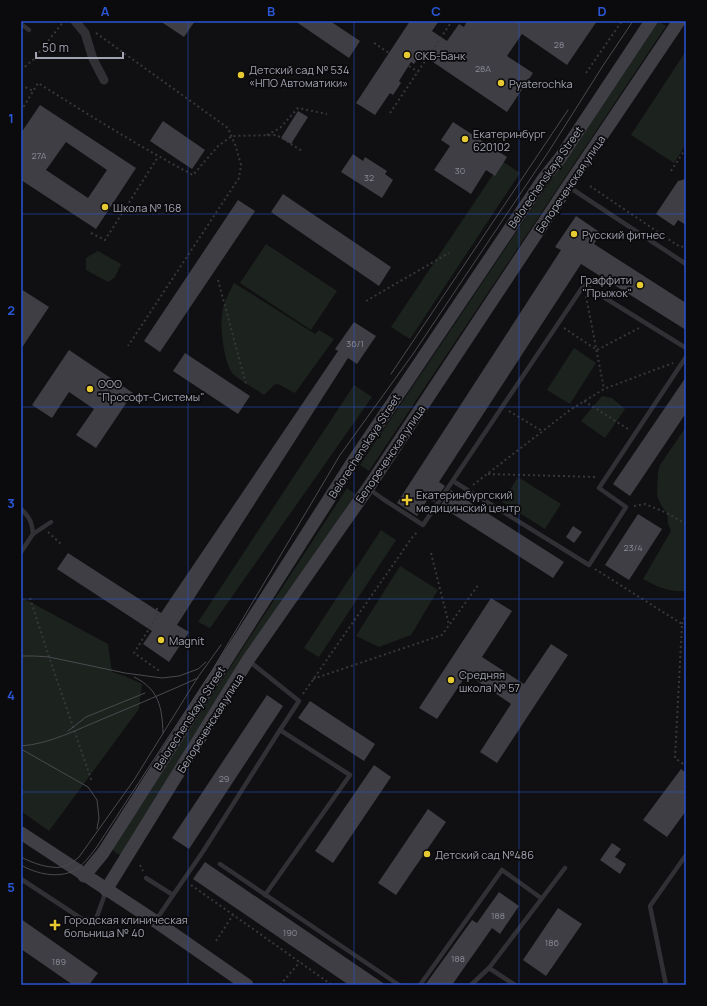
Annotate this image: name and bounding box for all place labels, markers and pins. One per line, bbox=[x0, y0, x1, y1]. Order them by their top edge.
place label: СКБ-Банк bbox=[415, 48, 466, 63]
marker: СКБ-Банк bbox=[402, 50, 412, 60]
place label: Детский сад № 534 «НПО Автоматики» bbox=[249, 62, 349, 90]
marker: Детский сад № 534 «НПО Автоматики» bbox=[236, 70, 246, 80]
place label: Pyaterochka bbox=[509, 76, 573, 91]
marker: Pyaterochka bbox=[496, 78, 506, 88]
place label: Екатеринбург 620102 bbox=[473, 126, 546, 154]
marker: Екатеринбург 620102 bbox=[460, 134, 470, 144]
place label: Школа № 168 bbox=[113, 200, 181, 215]
marker: Школа № 168 bbox=[100, 202, 110, 212]
place label: Русский фитнес bbox=[582, 227, 665, 242]
marker: Русский фитнес bbox=[569, 229, 579, 239]
place label: Граффити "Прыжок" bbox=[580, 272, 632, 300]
marker: Граффити "Прыжок" bbox=[635, 280, 645, 290]
place label: ООО "Прософт-Системы" bbox=[98, 376, 205, 404]
marker: ООО "Прософт-Системы" bbox=[85, 384, 95, 394]
place label: Екатеринбургский медицинский центр bbox=[416, 487, 521, 515]
marker: Екатеринбургский медицинский центр bbox=[401, 494, 413, 506]
place label: Magnit bbox=[169, 633, 204, 648]
marker: Magnit bbox=[156, 635, 166, 645]
place label: Средняя школа № 57 bbox=[459, 667, 520, 695]
marker: Средняя школа № 57 bbox=[446, 675, 456, 685]
place label: Детский сад №486 bbox=[435, 847, 534, 862]
marker: Детский сад №486 bbox=[422, 849, 432, 859]
place label: Городская клиническая больница № 40 bbox=[64, 912, 188, 940]
marker: Городская клиническая больница № 40 bbox=[49, 919, 61, 931]

